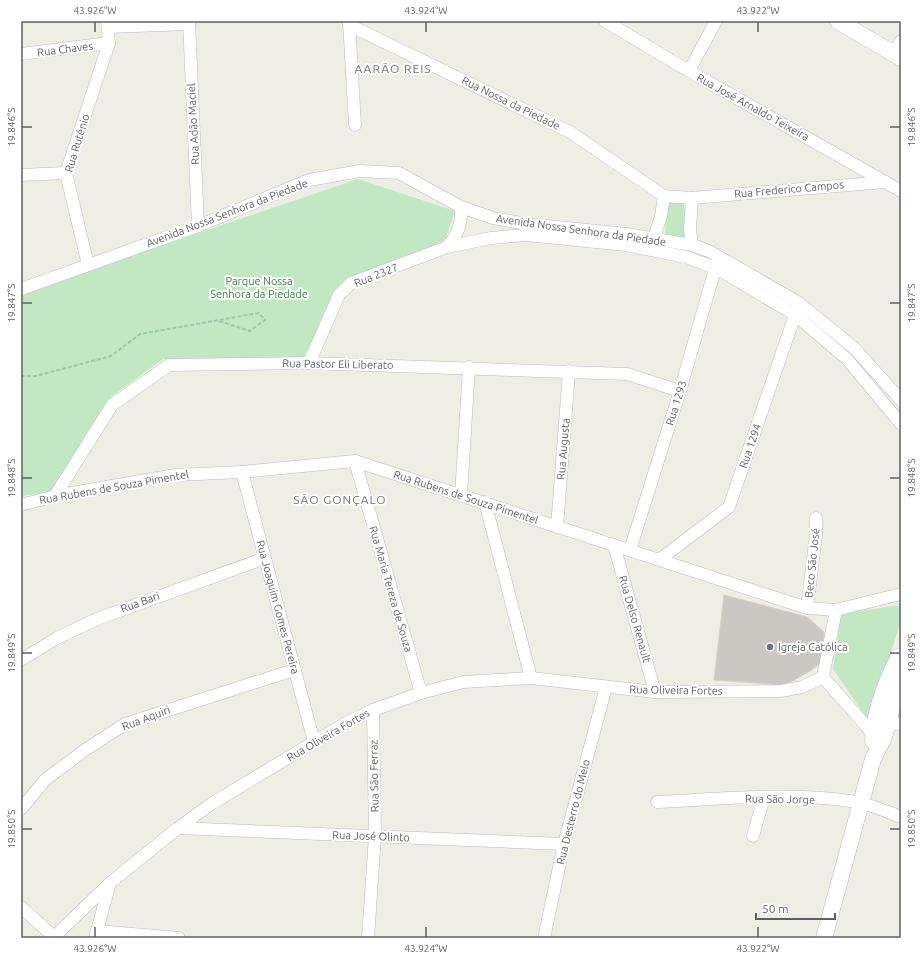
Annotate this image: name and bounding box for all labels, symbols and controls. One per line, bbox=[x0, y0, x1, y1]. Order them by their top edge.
text: 43.926°W bbox=[73, 5, 117, 16]
text: 43.924°W bbox=[404, 5, 448, 16]
text: 43.922°W bbox=[736, 5, 780, 16]
street label: Rua Chaves bbox=[36, 40, 94, 58]
district label: AARÃO REIS bbox=[354, 62, 432, 75]
street label: Rua José Arnaldo Teixeira bbox=[695, 71, 811, 143]
street label: Rua Nossa da Piedade bbox=[460, 74, 562, 132]
street label: Rua Adão Maciel bbox=[185, 83, 201, 165]
text: 19.846°S bbox=[6, 107, 17, 147]
text: 19.846°S bbox=[906, 107, 917, 147]
street label: Rua Rutênio bbox=[62, 112, 92, 174]
street label: Avenida Nossa Senhora da Piedade bbox=[145, 177, 309, 249]
street label: Rua Frederico Campos bbox=[734, 178, 845, 200]
street label: Avenida Nossa Senhora da Piedade bbox=[495, 212, 667, 248]
street label: Rua 2327 bbox=[352, 261, 400, 289]
park label: Parque Nossa Senhora da Piedade bbox=[210, 275, 308, 300]
text: 19.847°S bbox=[6, 283, 17, 323]
text: 19.847°S bbox=[906, 283, 917, 323]
street label: Rua Pastor Eli Liberato bbox=[282, 357, 394, 371]
street label: Rua 1293 bbox=[664, 379, 688, 427]
street label: Rua Augusta bbox=[554, 418, 572, 480]
street label: Rua 1294 bbox=[737, 422, 763, 470]
text: 19.848°S bbox=[6, 458, 17, 498]
text: 19.848°S bbox=[906, 458, 917, 498]
street label: Rua Rubens de Souza Pimentel bbox=[38, 468, 190, 506]
street label: Rua Rubens de Souza Pimentel bbox=[392, 468, 540, 526]
district label: SÃO GONÇALO bbox=[293, 493, 387, 506]
street label: Rua Maria Tereza de Souza bbox=[367, 524, 415, 654]
street label: Beco São José bbox=[802, 527, 822, 599]
street label: Rua Joaquim Gomes Pereira bbox=[254, 539, 302, 675]
street label: Rua Delso Renault bbox=[617, 574, 653, 665]
street label: Rua Bari bbox=[119, 589, 161, 615]
text: 19.849°S bbox=[6, 633, 17, 673]
text: 19.849°S bbox=[906, 633, 917, 673]
place label: Igreja Católica bbox=[778, 641, 848, 653]
marker: Igreja Católica bbox=[765, 642, 775, 652]
street label: Rua Oliveira Fortes bbox=[629, 683, 723, 697]
street label: Rua Aquiri bbox=[120, 703, 172, 733]
street label: Rua Oliveira Fortes bbox=[285, 706, 372, 764]
street label: Rua São Ferraz bbox=[367, 740, 381, 812]
street label: Rua Desterro do Melo bbox=[554, 758, 592, 866]
street label: Rua São Jorge bbox=[745, 792, 815, 806]
text: 19.850°S bbox=[6, 809, 17, 849]
text: 19.850°S bbox=[906, 809, 917, 849]
street label: Rua José Olinto bbox=[332, 829, 410, 843]
scale bar bbox=[756, 895, 835, 921]
text: 50 m bbox=[762, 902, 789, 915]
text: 43.926°W bbox=[73, 943, 117, 954]
text: 43.924°W bbox=[404, 943, 448, 954]
text: 43.922°W bbox=[736, 943, 780, 954]

